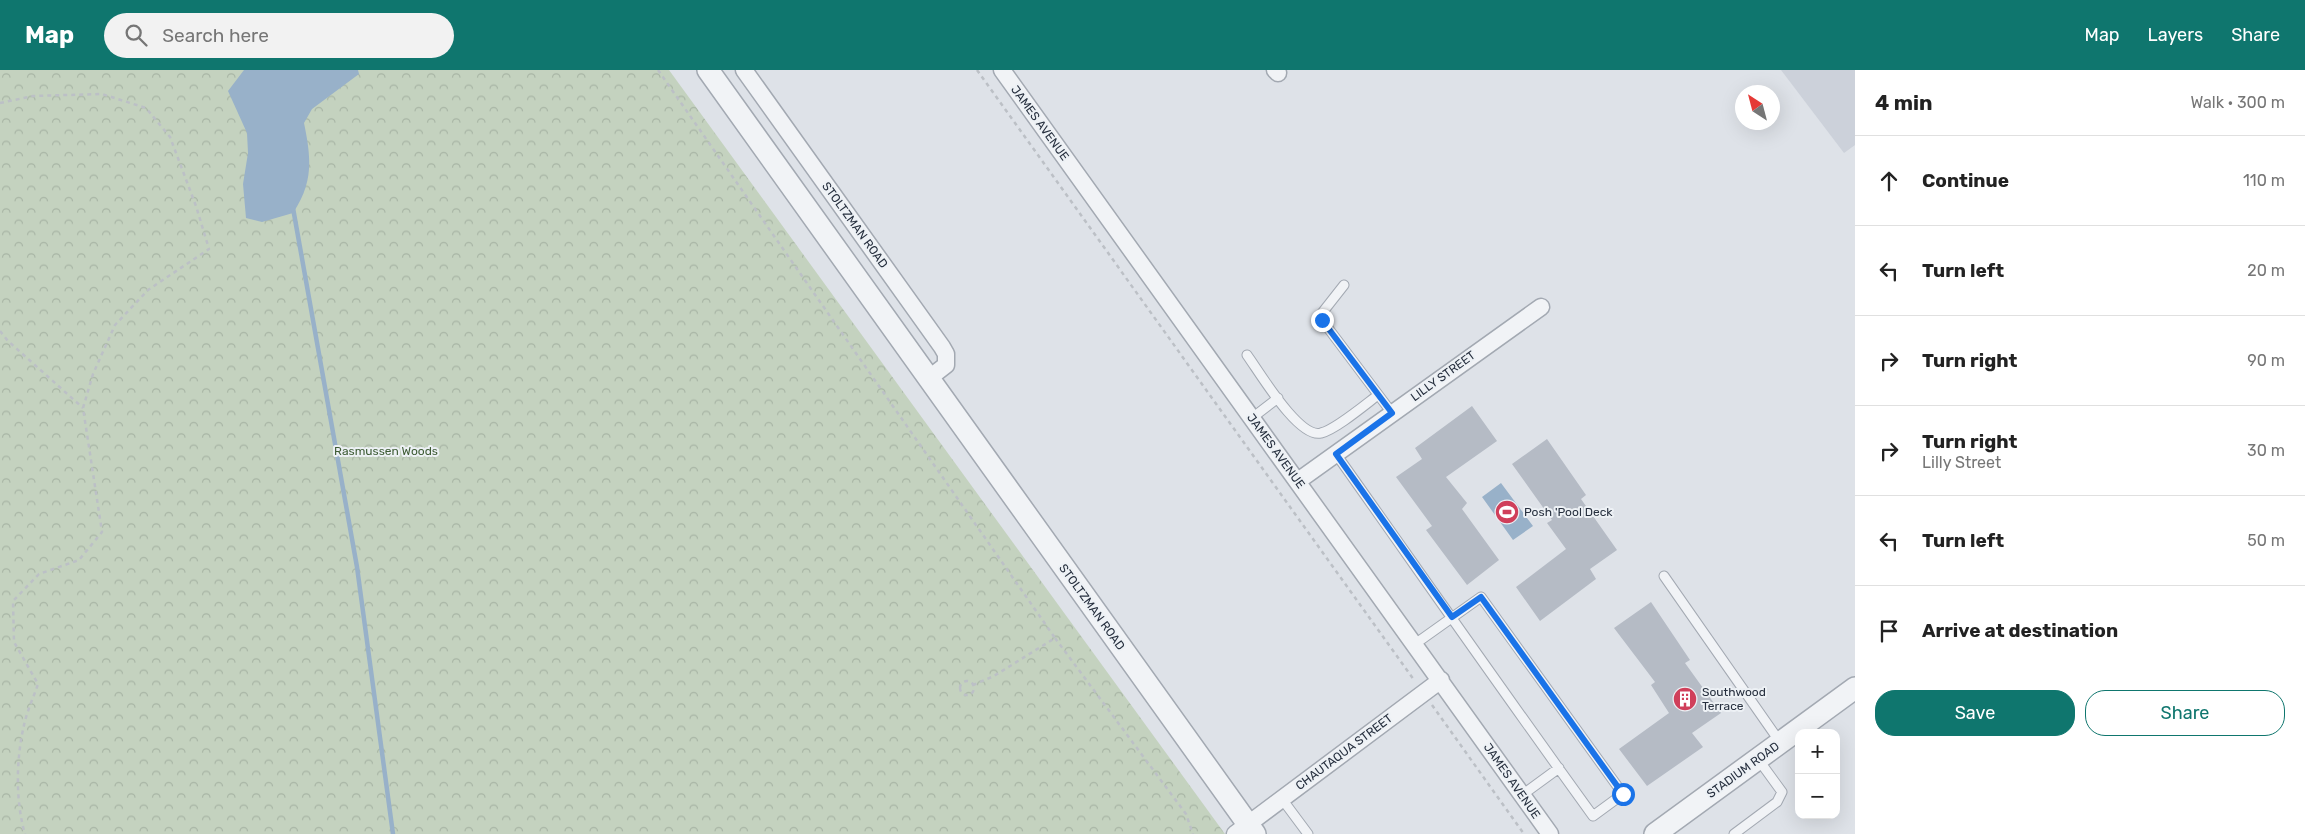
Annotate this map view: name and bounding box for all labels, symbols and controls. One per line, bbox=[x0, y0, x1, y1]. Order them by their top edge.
search box bbox=[104, 13, 454, 58]
text: Map bbox=[25, 21, 74, 49]
icon: search bbox=[122, 21, 150, 49]
text: Search here bbox=[162, 24, 269, 47]
text: Map bbox=[2085, 24, 2120, 46]
text: Layers bbox=[2148, 24, 2203, 46]
text: Share bbox=[2231, 24, 2280, 46]
street label: JAMES AVENUE bbox=[1008, 83, 1072, 163]
north arrow bbox=[1735, 85, 1780, 130]
text: 4 min bbox=[1875, 90, 1933, 115]
text: Walk · 300 m bbox=[2191, 93, 2285, 112]
icon: ahead bbox=[1875, 167, 1903, 195]
text: Continue bbox=[1922, 169, 2009, 192]
text: 110 m bbox=[2243, 171, 2285, 190]
street label: STOLTZMAN ROAD bbox=[819, 179, 891, 271]
icon: left bbox=[1875, 257, 1903, 285]
text: Turn left bbox=[1922, 259, 2004, 282]
text: 20 m bbox=[2247, 261, 2285, 280]
route end bbox=[1311, 309, 1334, 332]
icon: right bbox=[1875, 347, 1903, 375]
street label: LILLY STREET bbox=[1408, 348, 1478, 404]
text: Turn right bbox=[1922, 349, 2017, 372]
text: 90 m bbox=[2247, 351, 2285, 370]
street label: JAMES AVENUE bbox=[1244, 411, 1308, 491]
text: Turn right bbox=[1922, 430, 2017, 453]
icon: right bbox=[1875, 437, 1903, 465]
text: 30 m bbox=[2247, 441, 2285, 460]
park label: Rasmussen Woods bbox=[334, 444, 438, 458]
text: Lilly Street bbox=[1922, 453, 2001, 472]
sports icon: Posh 'Pool Deck bbox=[1494, 499, 1520, 525]
place label: Posh 'Pool Deck bbox=[1524, 505, 1613, 519]
icon: left bbox=[1875, 527, 1903, 555]
text: Turn left bbox=[1922, 529, 2004, 552]
text: 50 m bbox=[2247, 531, 2285, 550]
street label: STOLTZMAN ROAD bbox=[1056, 561, 1128, 653]
icon: arrive bbox=[1875, 617, 1903, 645]
text: Arrive at destination bbox=[1922, 619, 2118, 642]
place label: Southwood Terrace bbox=[1702, 685, 1766, 713]
building icon: Southwood Terrace bbox=[1672, 686, 1698, 712]
button: Save bbox=[1875, 690, 2075, 736]
button: Share bbox=[2085, 690, 2285, 736]
street label: CHAUTAQUA STREET bbox=[1293, 711, 1395, 793]
map controls bbox=[1795, 729, 1840, 819]
button: + bbox=[1795, 729, 1840, 774]
street label: STADIUM ROAD bbox=[1704, 739, 1782, 801]
street label: JAMES AVENUE bbox=[1481, 741, 1543, 821]
button: − bbox=[1795, 774, 1840, 819]
route start bbox=[1612, 783, 1635, 806]

